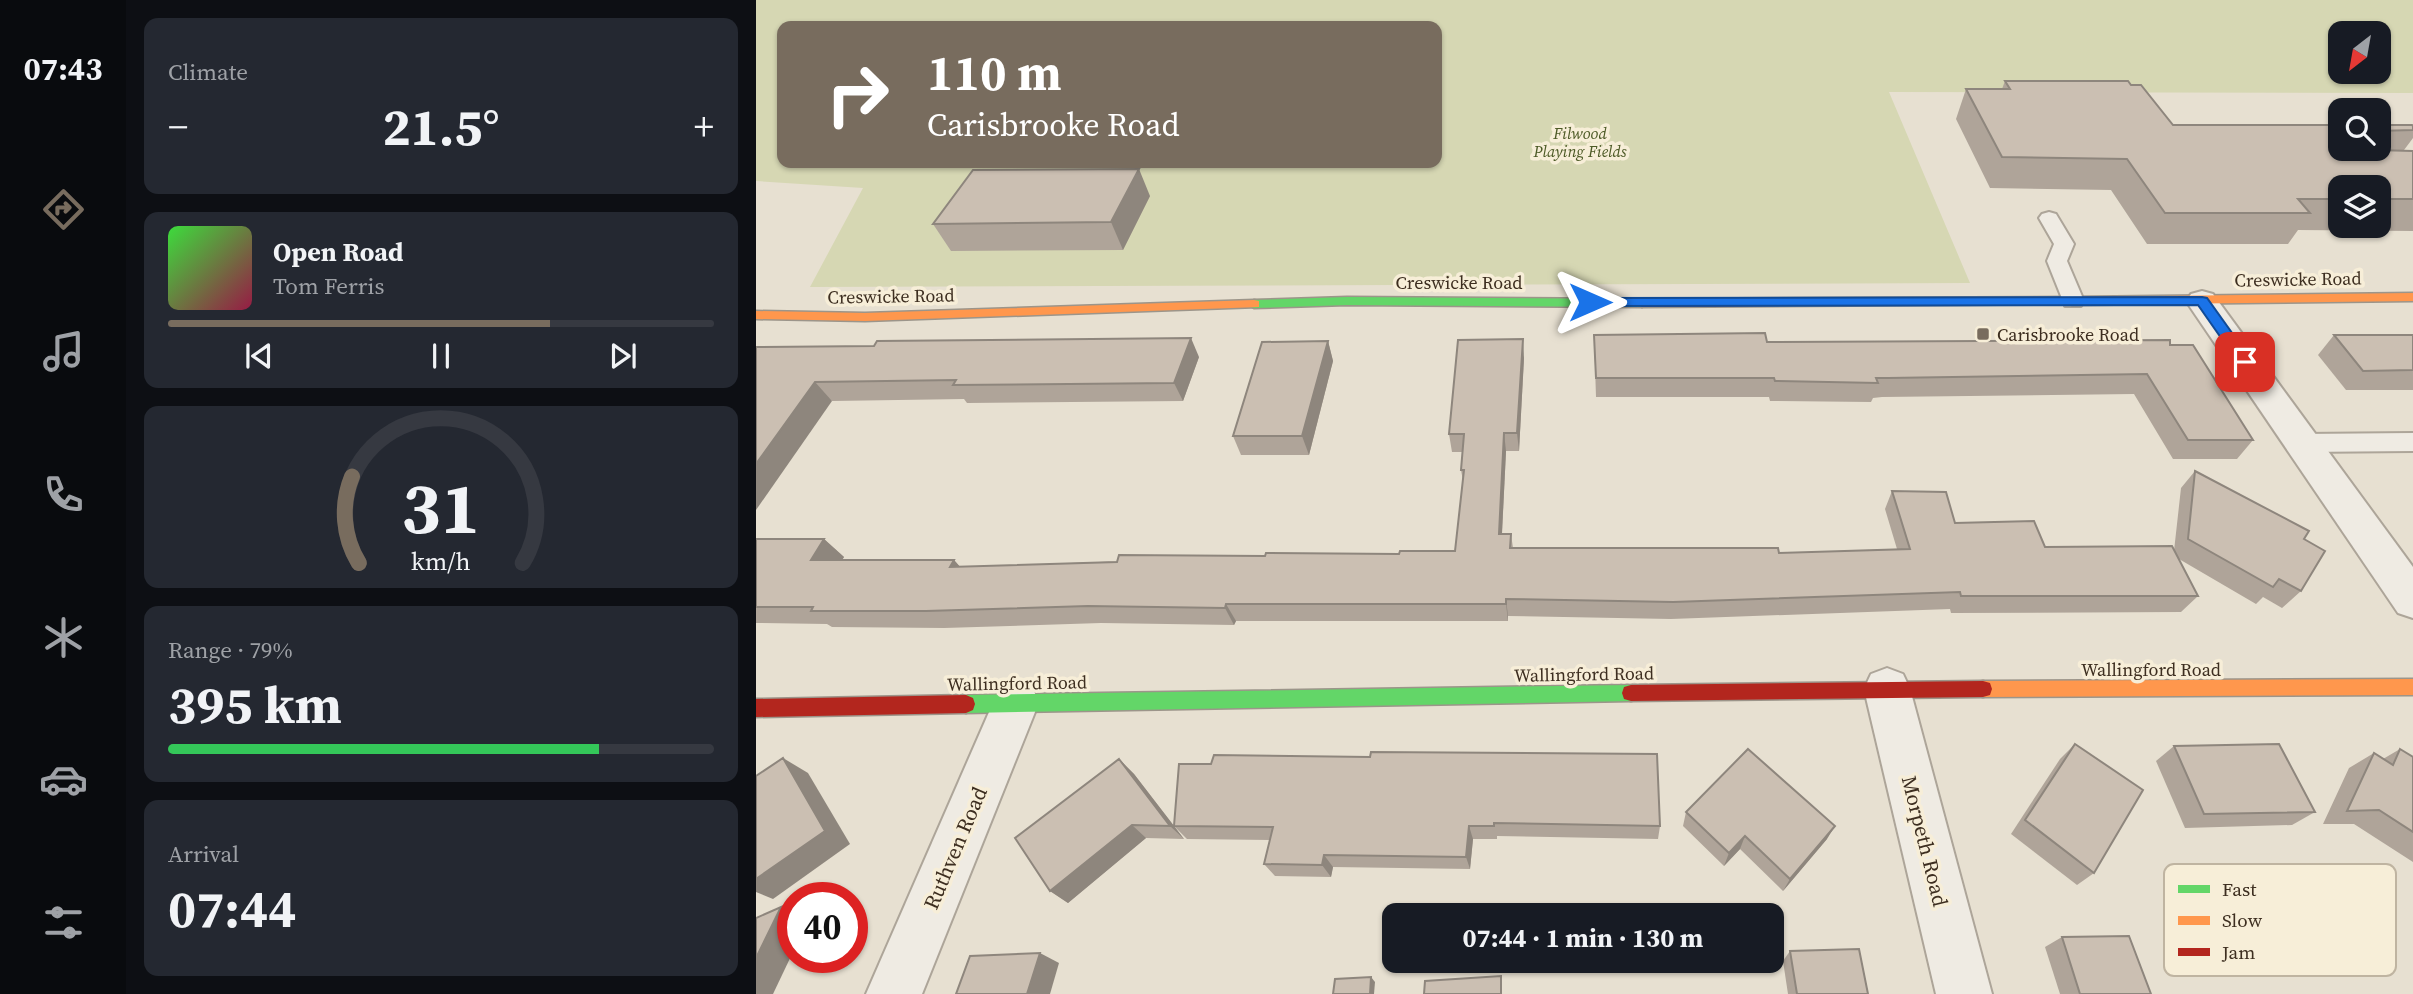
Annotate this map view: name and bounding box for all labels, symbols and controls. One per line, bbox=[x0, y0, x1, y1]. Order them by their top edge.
north arrow bbox=[2328, 21, 2390, 84]
map controls bbox=[2328, 21, 2391, 238]
text: 110 m bbox=[927, 39, 1062, 106]
text: 07:43 bbox=[24, 47, 102, 91]
icon: right bbox=[812, 49, 903, 140]
text: Climate bbox=[168, 56, 248, 88]
text: 21.5° bbox=[382, 91, 500, 162]
button: search bbox=[2328, 98, 2391, 161]
text: − bbox=[168, 101, 188, 153]
text: + bbox=[694, 101, 714, 153]
text: Carisbrooke Road bbox=[927, 103, 1180, 147]
park label: Filwood Playing Fields bbox=[1532, 122, 1627, 162]
button: layers bbox=[2328, 175, 2391, 238]
icon: directions bbox=[39, 185, 88, 234]
text: Open Road bbox=[273, 234, 404, 270]
position arrow bbox=[1553, 265, 1627, 339]
street label: Creswicke Road bbox=[2234, 265, 2362, 293]
text: Tom Ferris bbox=[273, 270, 384, 302]
street label: Creswicke Road bbox=[1395, 270, 1523, 295]
street label: Creswicke Road bbox=[827, 282, 955, 310]
place label: Carisbrooke Road bbox=[1997, 322, 2139, 347]
marker: Carisbrooke Road bbox=[1975, 326, 1991, 342]
icon: music bbox=[39, 327, 88, 376]
pin bbox=[2215, 332, 2275, 392]
icon: previous bbox=[240, 337, 278, 375]
icon: pause bbox=[422, 337, 460, 375]
icon: next bbox=[604, 337, 642, 375]
icon: arrive bbox=[2226, 343, 2264, 381]
text: 31 bbox=[402, 458, 480, 557]
icon: phone bbox=[39, 470, 88, 519]
text: km/h bbox=[411, 544, 471, 578]
icon: climate bbox=[39, 613, 88, 662]
text: Range · 79% bbox=[168, 634, 293, 666]
street label: Wallingford Road bbox=[2081, 657, 2221, 682]
street label: Wallingford Road bbox=[1514, 660, 1654, 688]
text: 395 km bbox=[168, 669, 342, 740]
street label: Wallingford Road bbox=[947, 669, 1087, 697]
icon: car bbox=[39, 755, 88, 804]
street label: Morpeth Road bbox=[1895, 773, 1955, 910]
street label: Ruthven Road bbox=[916, 782, 994, 914]
text: Arrival bbox=[168, 838, 239, 870]
legend bbox=[2164, 864, 2396, 976]
text: 07:44 bbox=[168, 873, 296, 944]
text: Fast bbox=[2222, 876, 2257, 902]
speed limit sign: 40 bbox=[777, 882, 868, 973]
icon: filters bbox=[39, 898, 88, 947]
text: Slow bbox=[2222, 907, 2263, 933]
text: 07:44 · 1 min · 130 m bbox=[1463, 920, 1703, 956]
text: Jam bbox=[2221, 939, 2255, 965]

